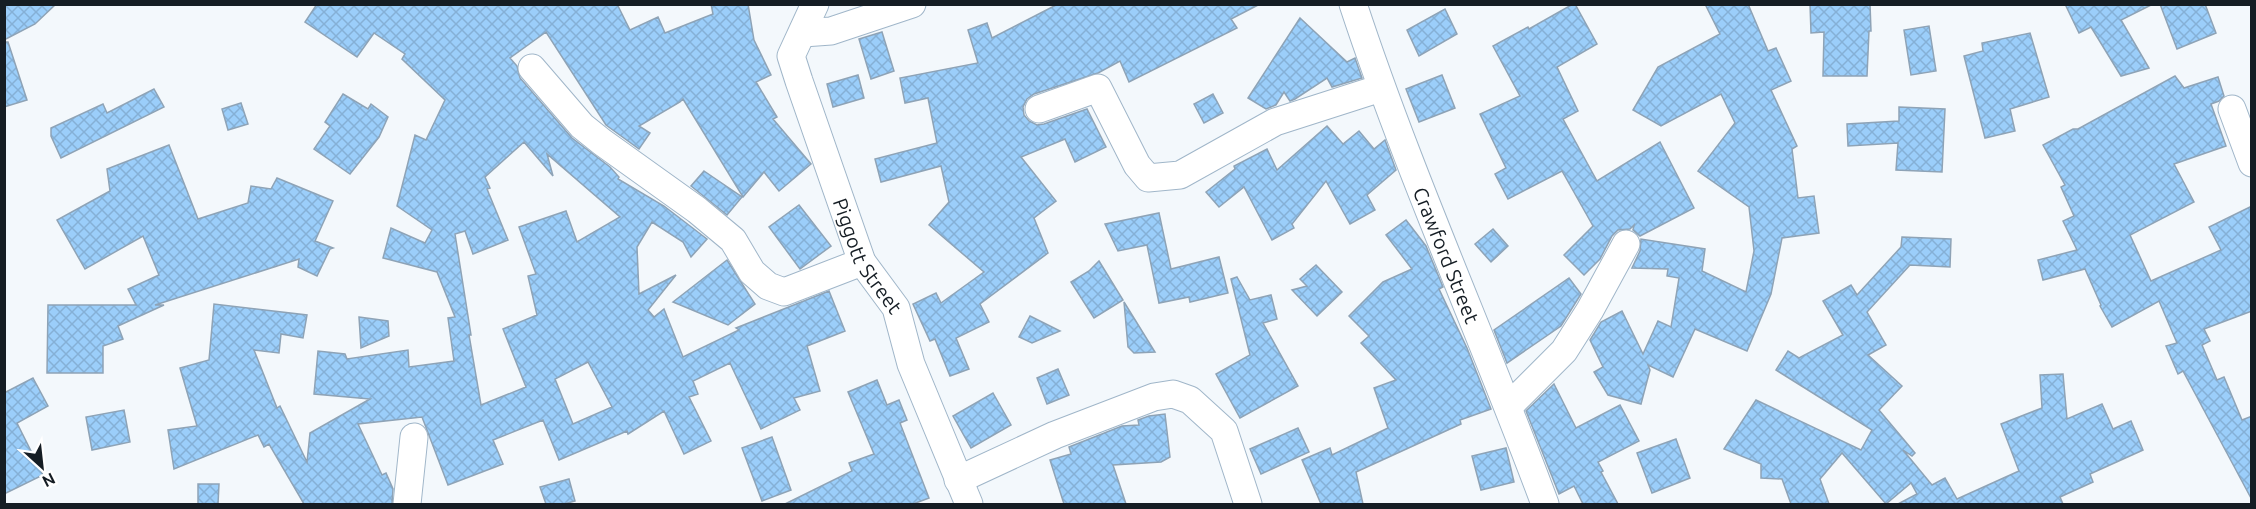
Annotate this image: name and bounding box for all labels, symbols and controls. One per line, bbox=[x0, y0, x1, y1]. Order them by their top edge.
street label: Crawford Street bbox=[1409, 184, 1484, 327]
street label: Piggott Street bbox=[829, 195, 907, 318]
north arrow bbox=[12, 437, 72, 497]
text: N bbox=[39, 470, 58, 491]

